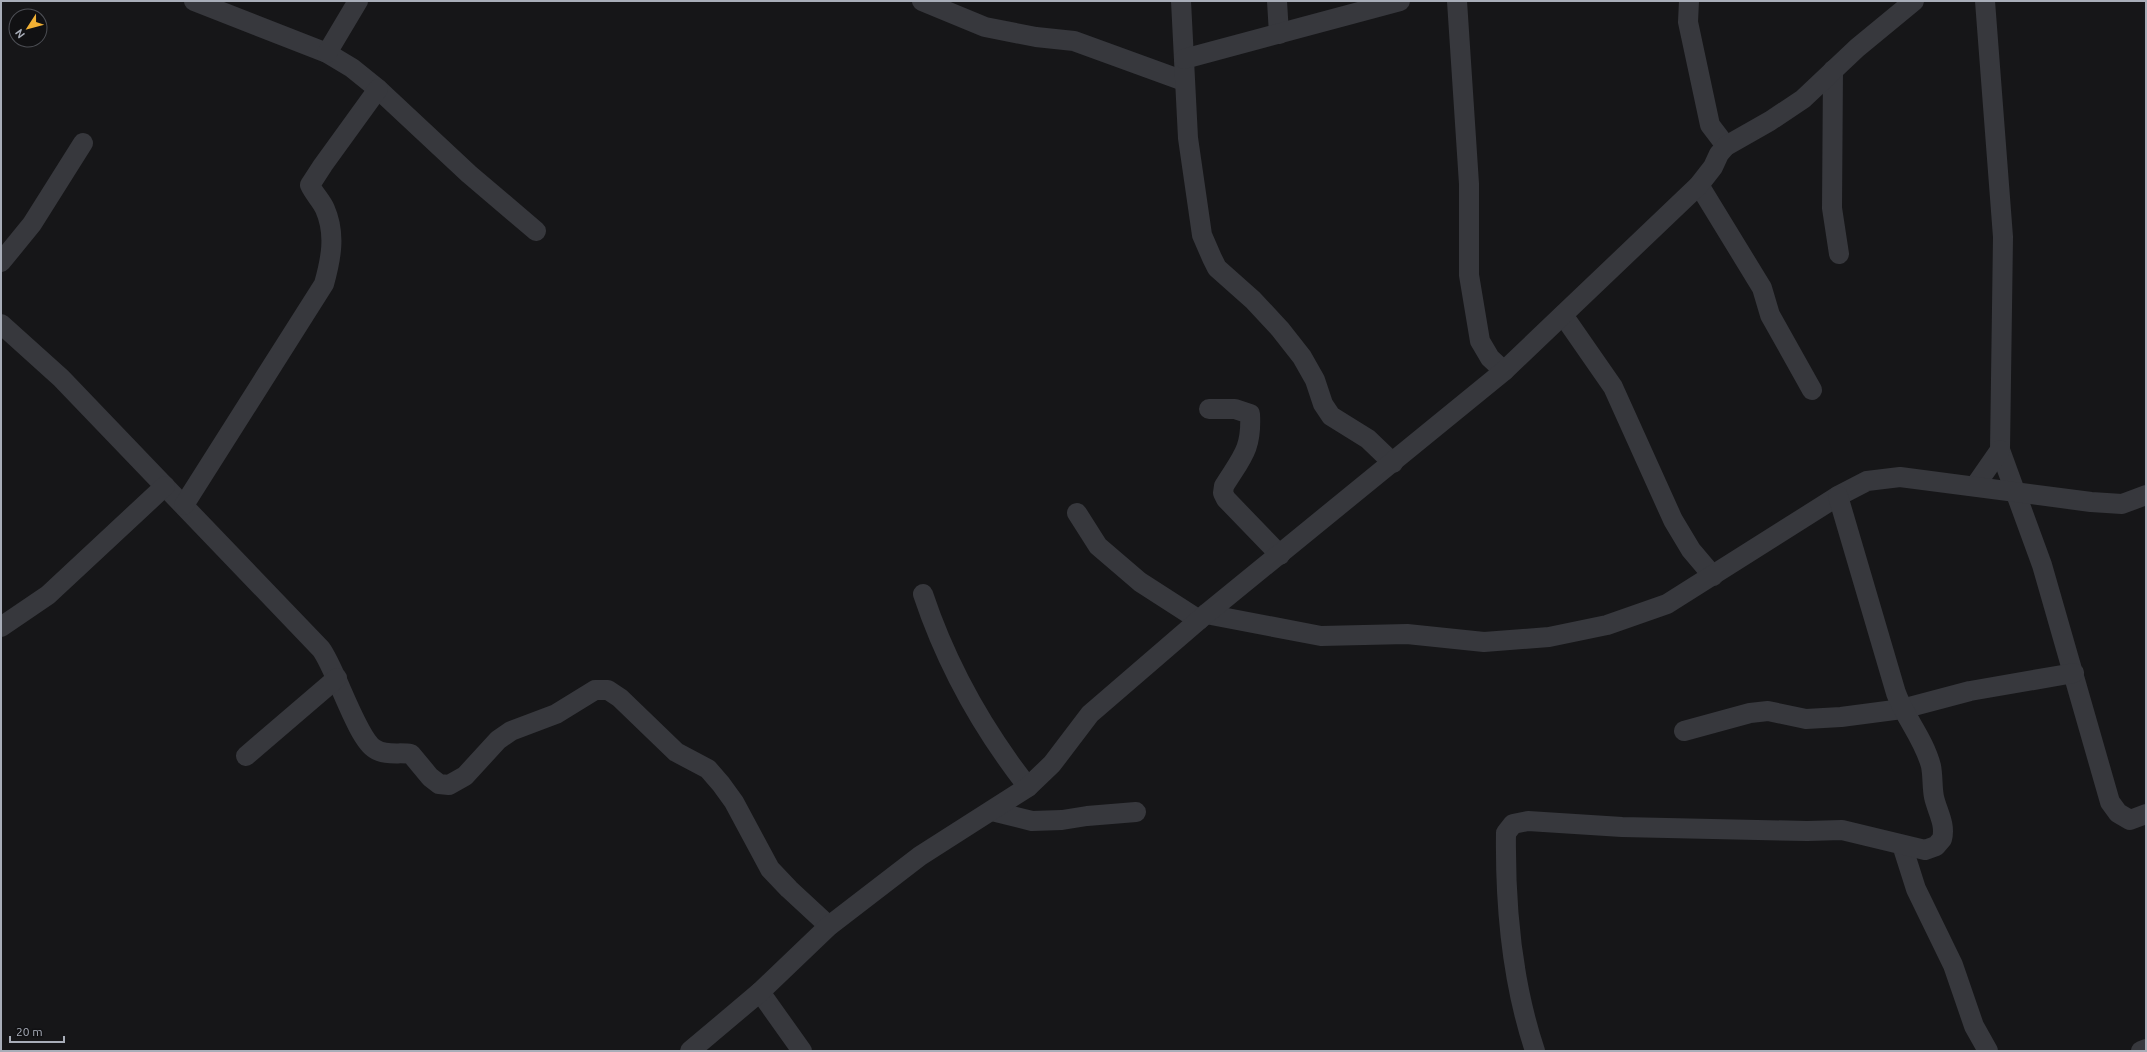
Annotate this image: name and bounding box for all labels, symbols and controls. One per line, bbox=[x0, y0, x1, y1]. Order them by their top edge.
north arrow bbox=[8, 8, 48, 48]
text: N bbox=[13, 27, 27, 41]
scale bar bbox=[10, 1018, 64, 1044]
text: 20 m bbox=[16, 1025, 43, 1038]

